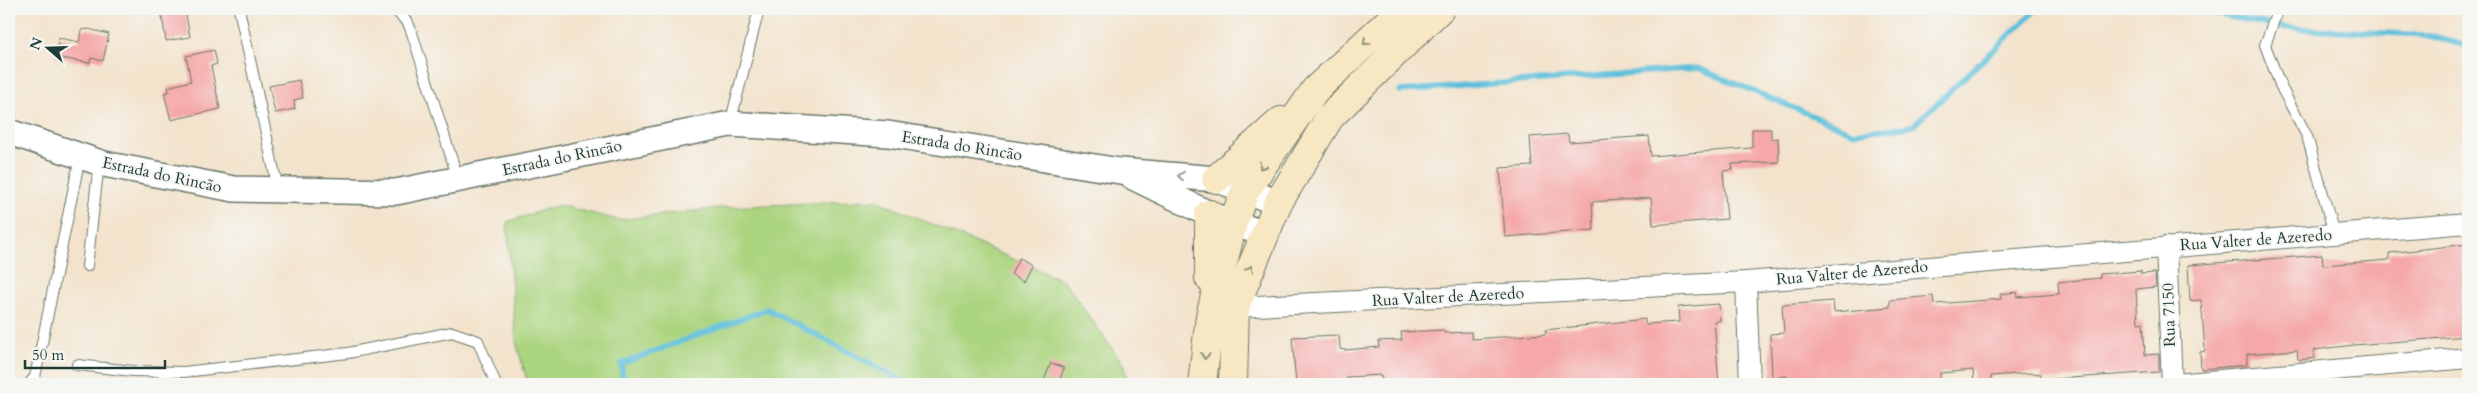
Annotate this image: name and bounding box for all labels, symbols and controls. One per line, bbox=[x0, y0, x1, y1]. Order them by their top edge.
north arrow bbox=[22, 22, 72, 72]
text: N bbox=[25, 35, 47, 53]
one-way arrow bbox=[1363, 36, 1372, 45]
street label: Estrada do Rincão bbox=[900, 126, 1024, 166]
street label: Estrada do Rincão bbox=[500, 135, 624, 181]
street label: Estrada do Rincão bbox=[100, 152, 224, 198]
one-way arrow bbox=[1259, 160, 1268, 170]
one-way arrow bbox=[1177, 171, 1185, 182]
street label: Rua Valter de Azeredo bbox=[2179, 224, 2333, 256]
street label: Rua Valter de Azeredo bbox=[1775, 255, 1929, 291]
one-way arrow bbox=[1245, 265, 1255, 273]
street label: Rua Valter de Azeredo bbox=[1371, 282, 1525, 312]
street label: Rua 7150 bbox=[2157, 283, 2181, 347]
scale bar bbox=[25, 338, 165, 370]
text: 50 m bbox=[32, 345, 64, 365]
one-way arrow bbox=[1200, 352, 1211, 360]

